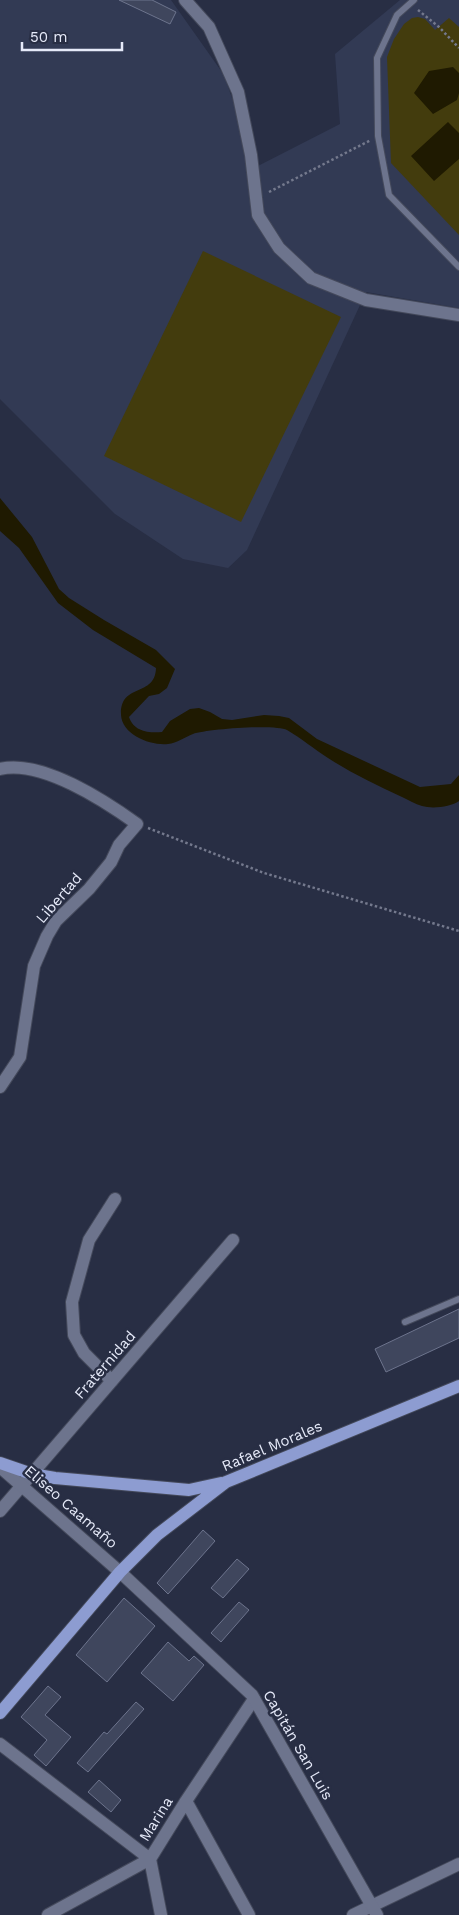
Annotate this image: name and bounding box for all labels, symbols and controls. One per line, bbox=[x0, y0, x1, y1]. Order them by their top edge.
scale bar bbox=[22, 20, 122, 52]
text: 50 m bbox=[30, 28, 67, 46]
street label: Libertad bbox=[32, 869, 86, 927]
street label: Fraternidad bbox=[71, 1327, 139, 1403]
street label: Rafael Morales bbox=[219, 1417, 325, 1475]
street label: Eliseo Caamaño bbox=[21, 1462, 121, 1552]
street label: Capitán San Luis bbox=[259, 1687, 337, 1803]
street label: Marina bbox=[135, 1793, 177, 1845]

